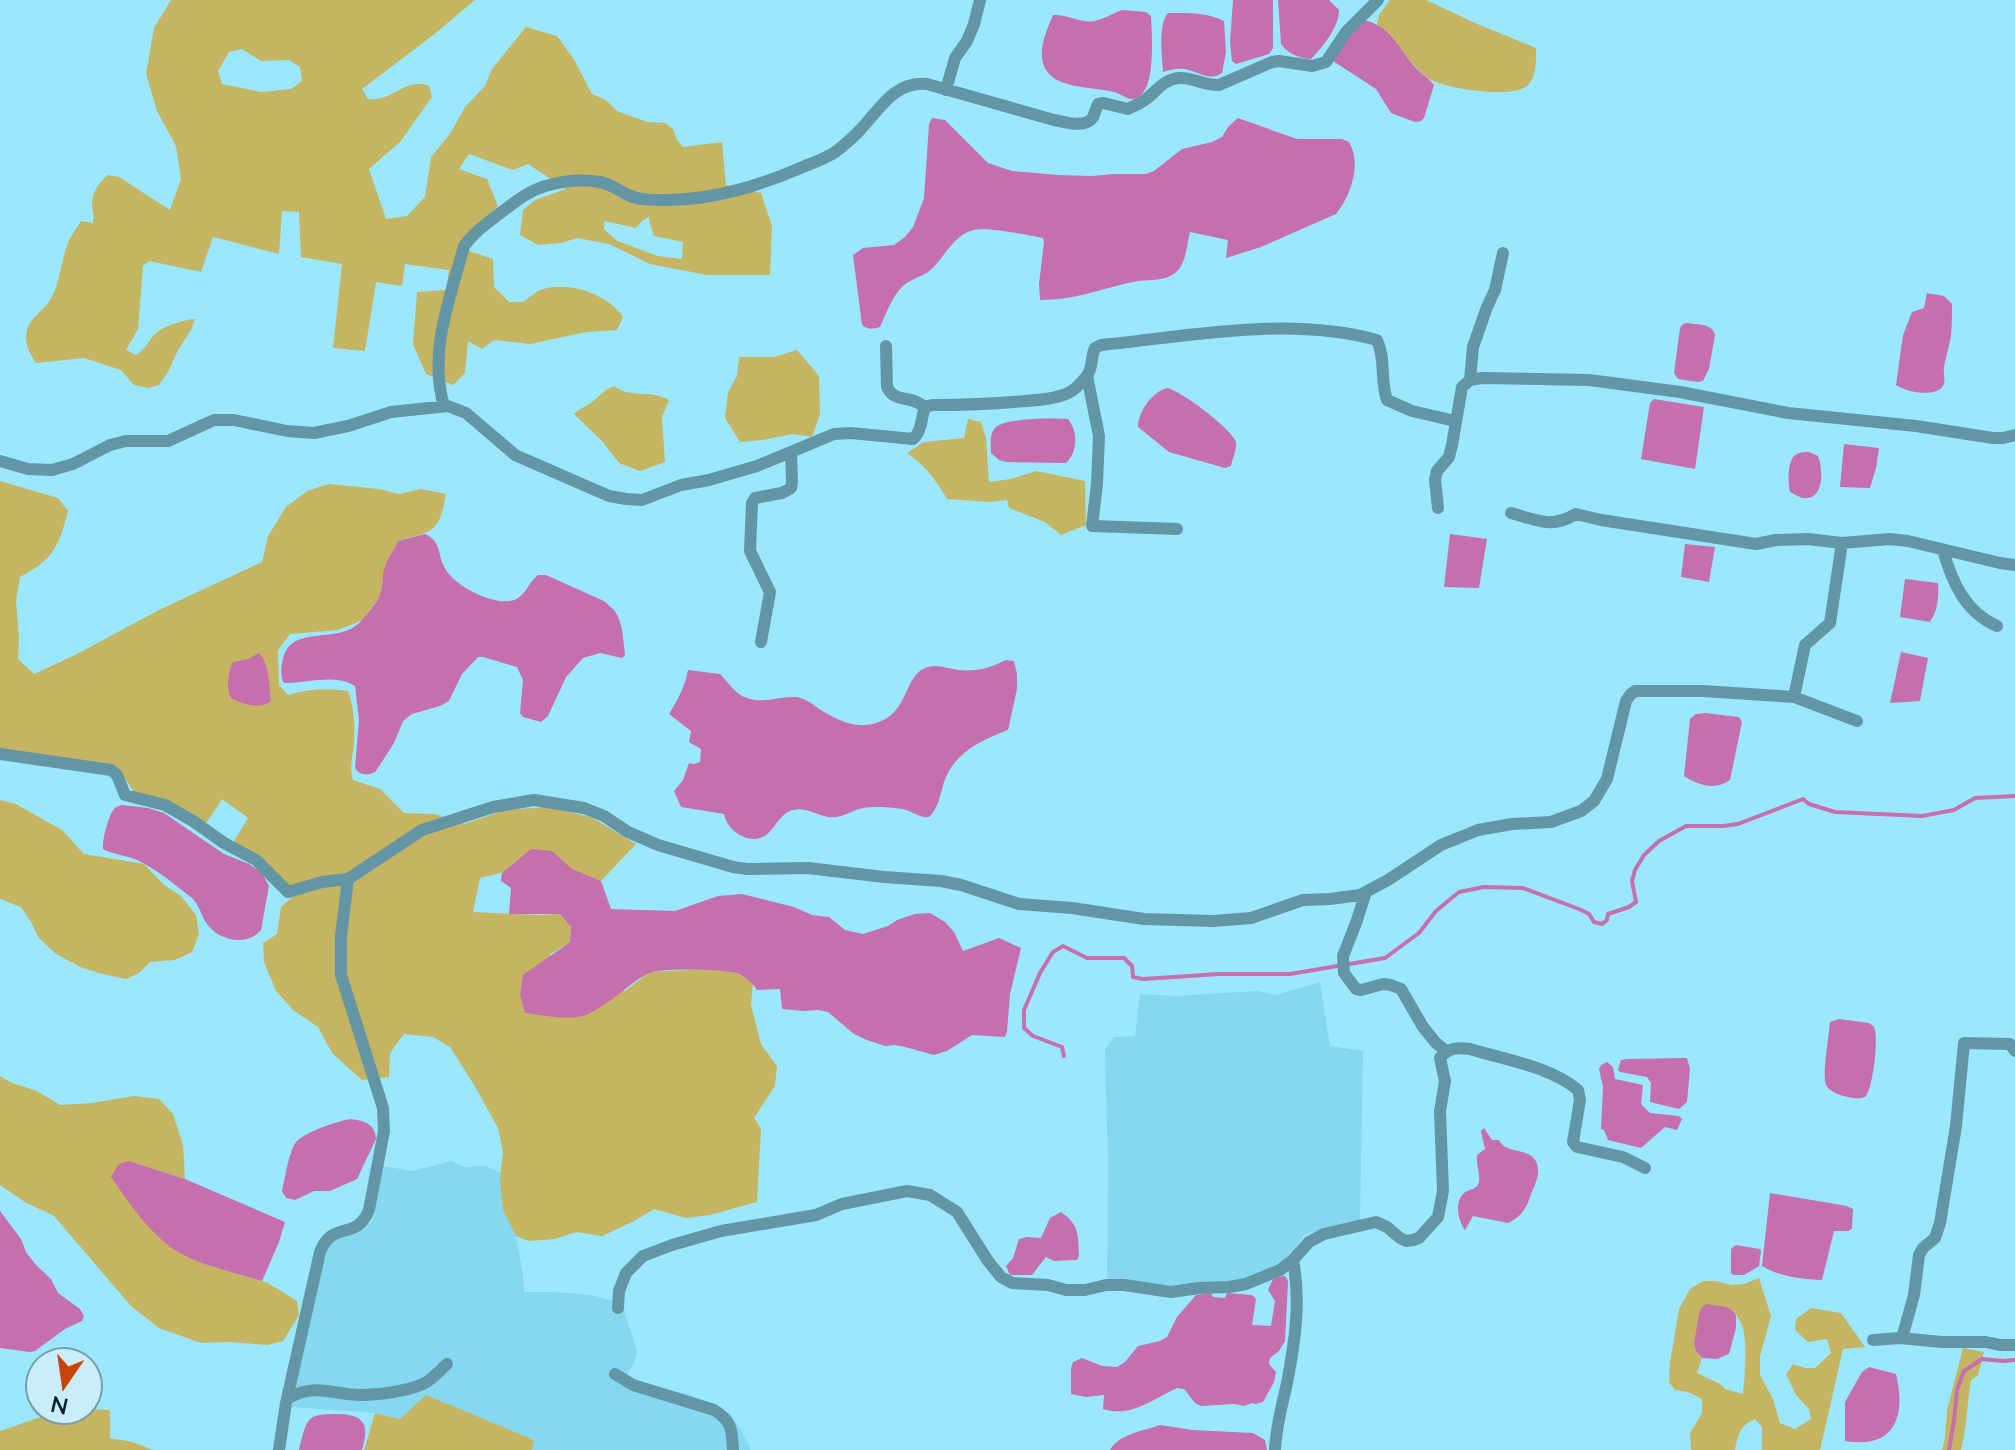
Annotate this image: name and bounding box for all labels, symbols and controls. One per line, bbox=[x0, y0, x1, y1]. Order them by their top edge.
north arrow bbox=[24, 1346, 104, 1426]
text: N bbox=[48, 1391, 71, 1421]

